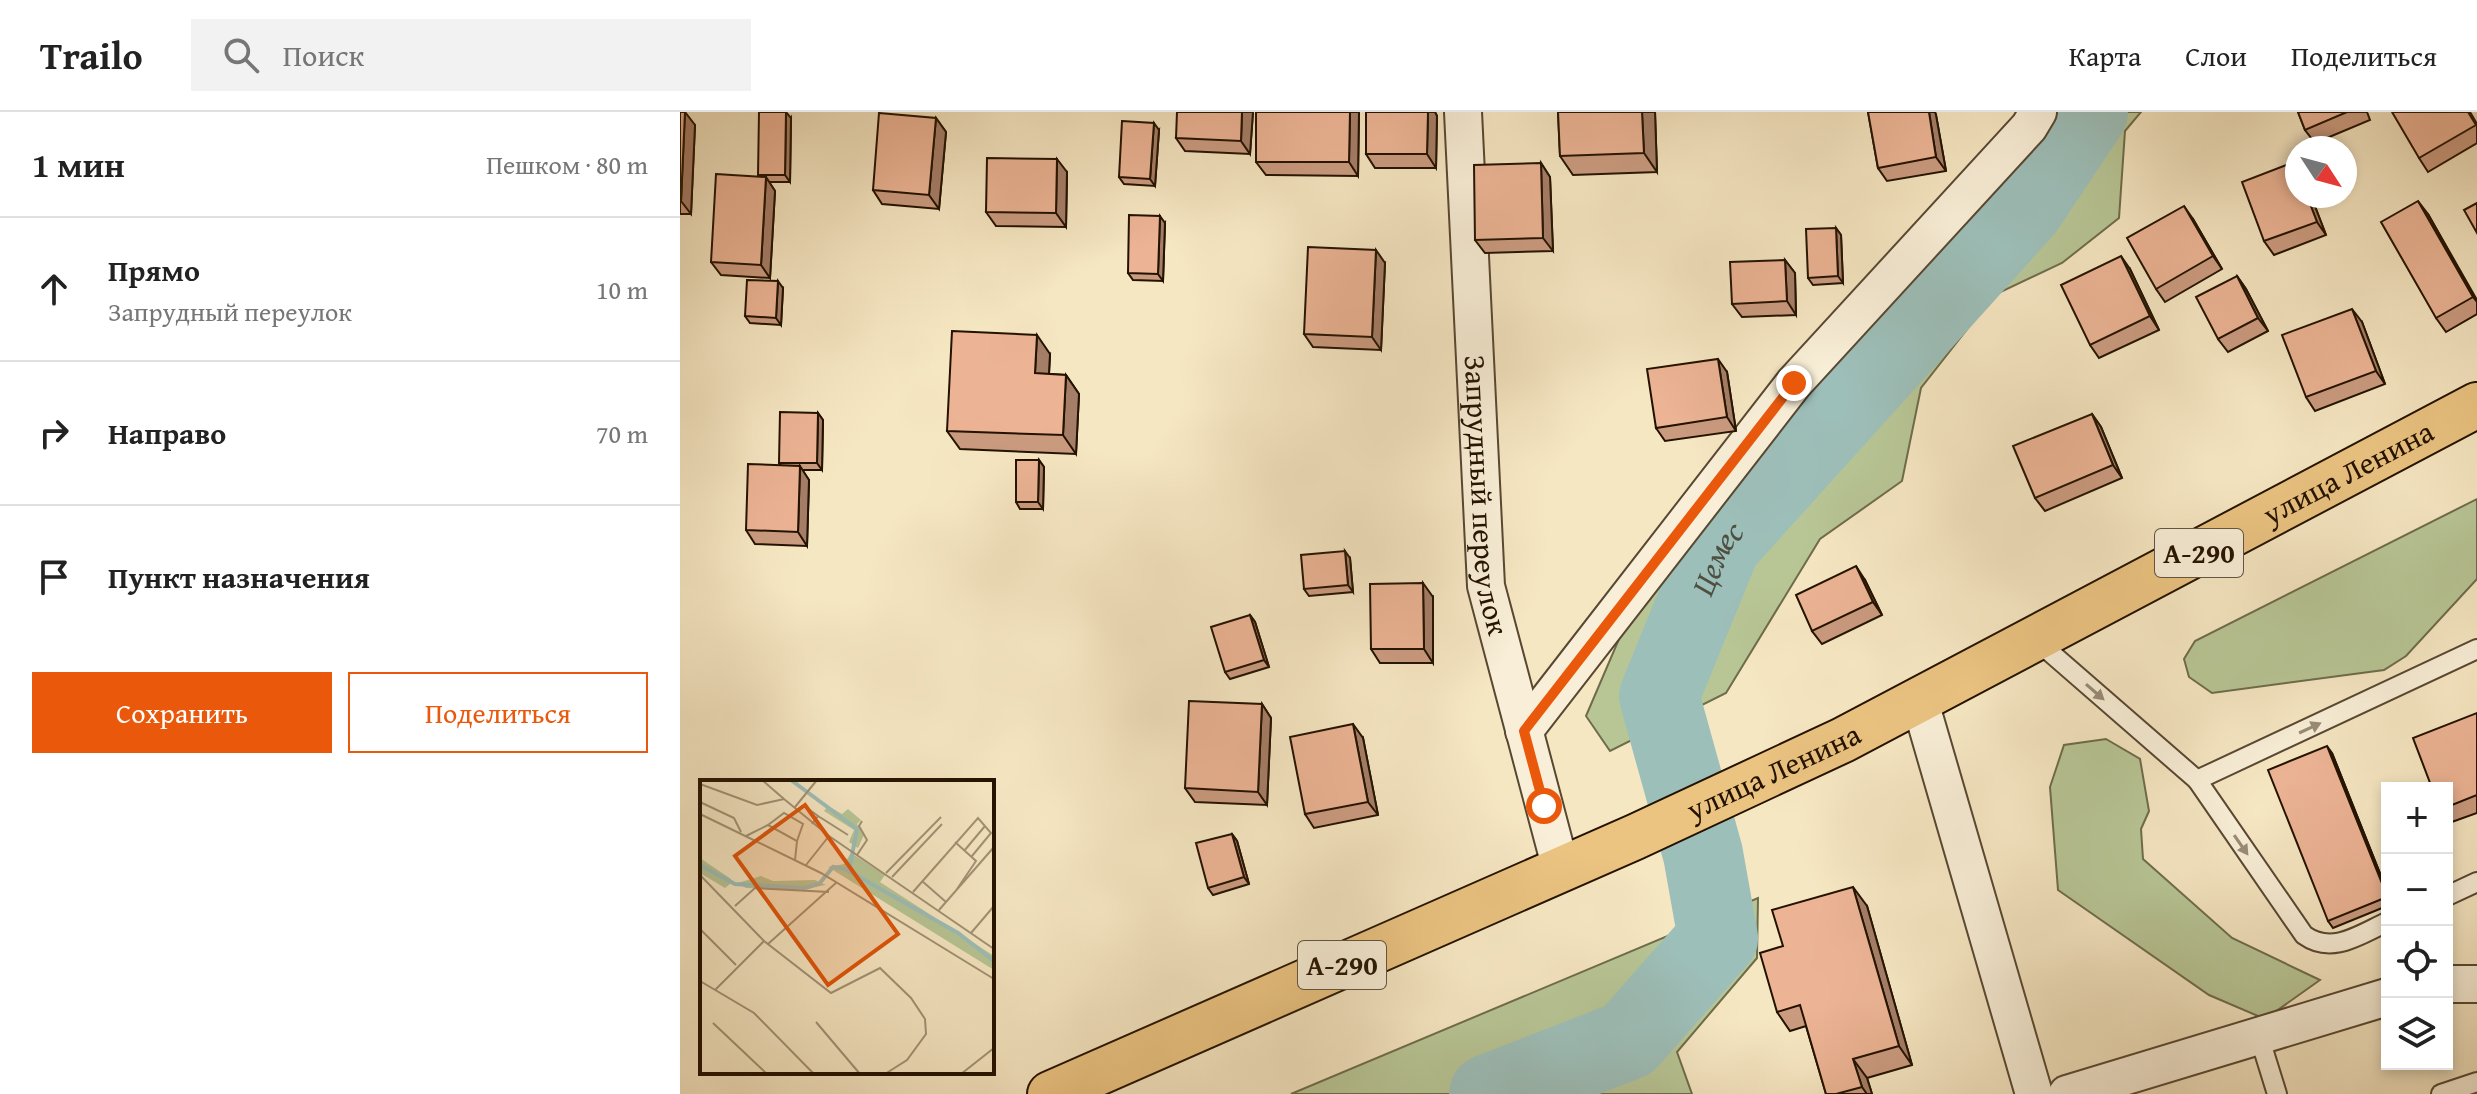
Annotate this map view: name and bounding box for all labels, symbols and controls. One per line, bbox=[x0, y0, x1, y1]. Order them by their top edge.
search box bbox=[191, 19, 751, 91]
text: Trailo bbox=[40, 27, 143, 83]
icon: search bbox=[219, 33, 263, 77]
text: Поиск bbox=[283, 33, 364, 77]
text: Карта bbox=[2069, 35, 2141, 76]
text: Слои bbox=[2185, 35, 2247, 76]
text: Поделиться bbox=[2291, 35, 2437, 76]
north arrow bbox=[2285, 136, 2357, 208]
text: 1 мин bbox=[32, 140, 125, 189]
text: Пешком · 80 m bbox=[486, 145, 648, 184]
text: Прямо bbox=[108, 248, 200, 292]
icon: ahead bbox=[32, 267, 76, 311]
text: 10 m bbox=[596, 270, 648, 309]
text: Запрудный переулок bbox=[108, 292, 352, 331]
street label: Запрудный переулок bbox=[1454, 354, 1521, 640]
route end bbox=[1776, 365, 1812, 401]
street label: улица Ленина bbox=[2254, 408, 2442, 536]
icon: right bbox=[32, 411, 76, 455]
text: Направо bbox=[108, 411, 226, 455]
text: 70 m bbox=[596, 414, 648, 453]
water label: Цемес bbox=[1678, 509, 1755, 602]
road number: А-290 bbox=[2155, 529, 2243, 577]
icon: arrive bbox=[32, 555, 76, 599]
text: Пункт назначения bbox=[108, 555, 370, 599]
button: Сохранить bbox=[32, 672, 332, 753]
button: Поделиться bbox=[348, 672, 648, 753]
one-way arrow bbox=[2085, 682, 2104, 700]
street label: улица Ленина bbox=[1678, 711, 1869, 831]
one-way arrow bbox=[2298, 721, 2321, 735]
inset map bbox=[700, 780, 994, 1074]
map controls bbox=[2381, 782, 2453, 1070]
button: + bbox=[2381, 782, 2453, 854]
route start bbox=[1526, 788, 1562, 824]
one-way arrow bbox=[2233, 834, 2248, 855]
button: − bbox=[2381, 854, 2453, 926]
button: locate bbox=[2381, 926, 2453, 998]
road number: А-290 bbox=[1298, 941, 1386, 989]
button: layers bbox=[2381, 998, 2453, 1070]

